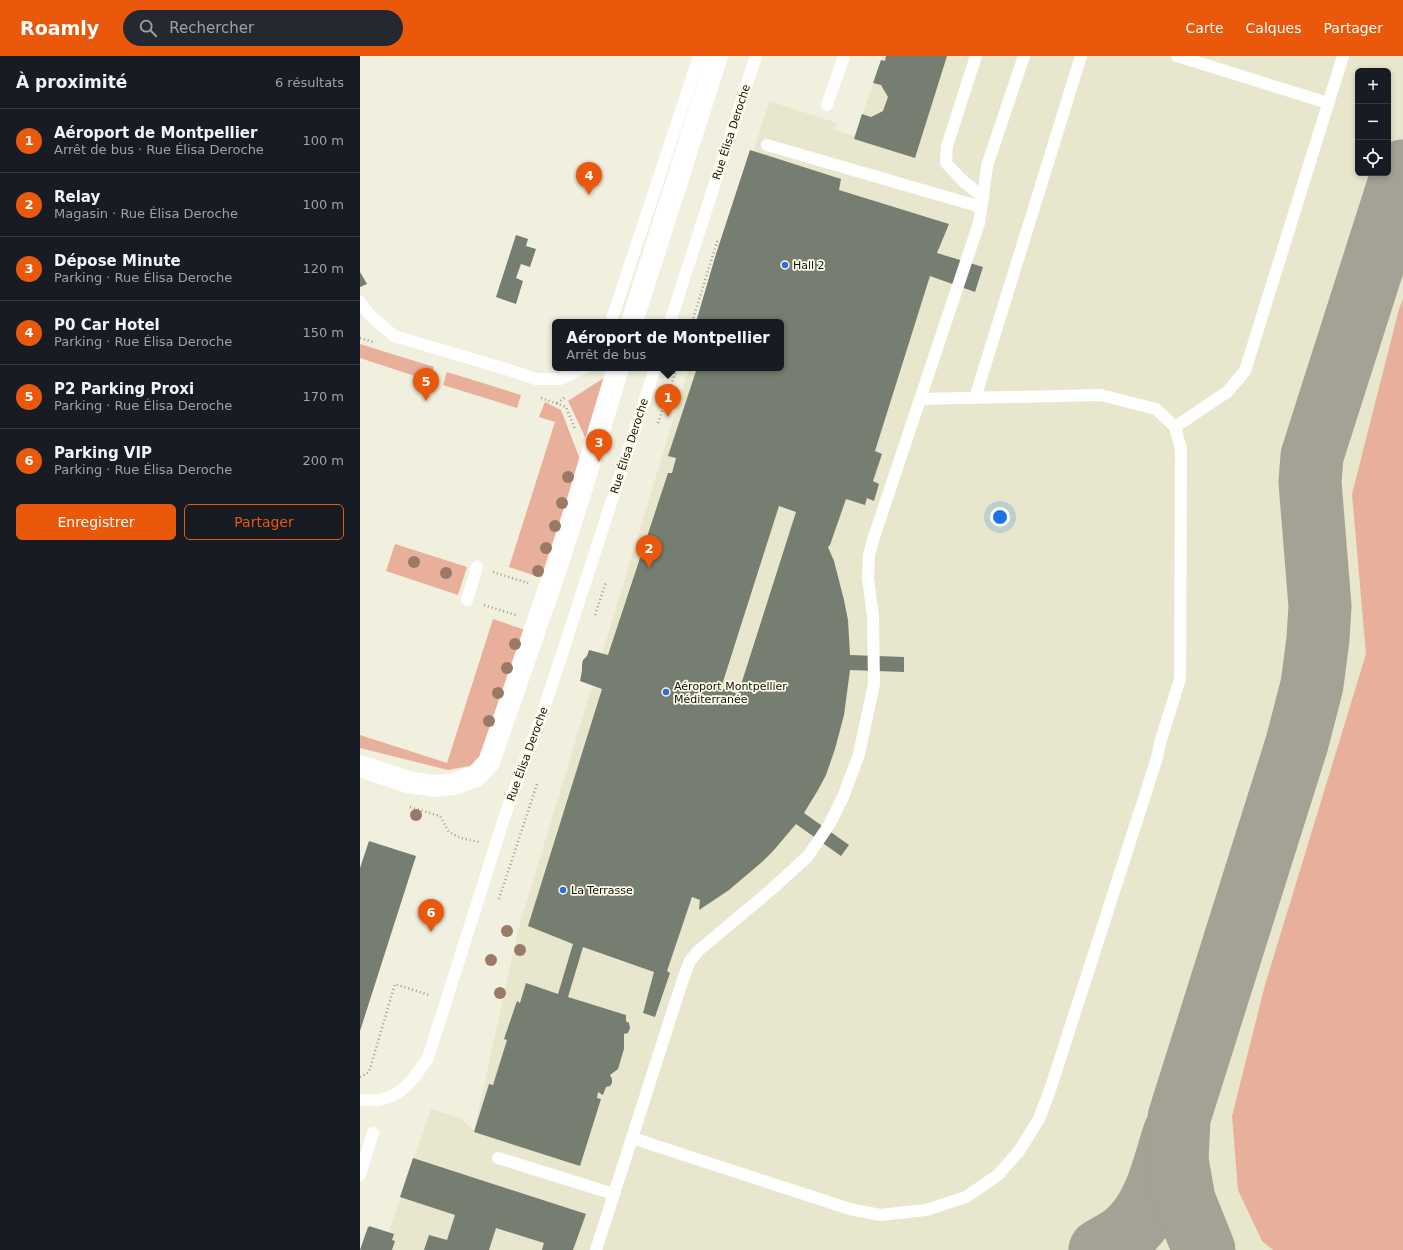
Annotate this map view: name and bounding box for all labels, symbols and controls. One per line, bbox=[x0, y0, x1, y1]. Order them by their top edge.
search box bbox=[123, 10, 403, 46]
text: Roamly bbox=[20, 17, 99, 39]
icon: search bbox=[137, 17, 159, 39]
text: Rechercher bbox=[169, 19, 254, 37]
text: Carte bbox=[1185, 20, 1224, 36]
text: Calques bbox=[1246, 20, 1302, 36]
text: Partager bbox=[1324, 20, 1383, 36]
map controls bbox=[1355, 68, 1391, 176]
button: + bbox=[1355, 68, 1391, 104]
text: À proximité bbox=[16, 72, 127, 92]
text: 6 résultats bbox=[275, 75, 344, 90]
street label: Rue Élisa Deroche bbox=[710, 83, 753, 181]
button: − bbox=[1355, 104, 1391, 140]
text: Aéroport de Montpellier bbox=[54, 124, 257, 142]
text: 1 bbox=[24, 133, 34, 148]
text: 100 m bbox=[302, 133, 344, 148]
button: locate bbox=[1355, 140, 1391, 176]
text: Arrêt de bus · Rue Élisa Deroche bbox=[54, 142, 264, 157]
pin: 4 bbox=[576, 162, 602, 195]
text: Relay bbox=[54, 188, 100, 206]
text: 2 bbox=[24, 197, 34, 212]
text: 100 m bbox=[302, 197, 344, 212]
text: Magasin · Rue Élisa Deroche bbox=[54, 206, 238, 221]
text: Dépose Minute bbox=[54, 252, 181, 270]
place label: Hall 2 bbox=[793, 259, 825, 272]
marker: Hall 2 bbox=[780, 260, 790, 270]
text: 3 bbox=[24, 261, 34, 276]
text: 120 m bbox=[302, 261, 344, 276]
text: Parking · Rue Élisa Deroche bbox=[54, 270, 232, 285]
text: P0 Car Hotel bbox=[54, 316, 160, 334]
popup bbox=[552, 319, 784, 371]
text: 4 bbox=[24, 325, 34, 340]
text: 150 m bbox=[302, 325, 344, 340]
text: Aéroport de Montpellier bbox=[566, 329, 770, 347]
text: Parking · Rue Élisa Deroche bbox=[54, 334, 232, 349]
text: Arrêt de bus bbox=[566, 347, 646, 362]
pin: 5 bbox=[413, 368, 439, 401]
text: P2 Parking Proxi bbox=[54, 380, 194, 398]
pin: 1 bbox=[655, 384, 681, 417]
text: 5 bbox=[24, 389, 34, 404]
text: 170 m bbox=[302, 389, 344, 404]
street label: Rue Élisa Deroche bbox=[608, 397, 651, 495]
text: Parking · Rue Élisa Deroche bbox=[54, 398, 232, 413]
pin: 3 bbox=[586, 429, 612, 462]
text: Parking VIP bbox=[54, 444, 152, 462]
text: 6 bbox=[24, 453, 34, 468]
text: 200 m bbox=[302, 453, 344, 468]
text: Parking · Rue Élisa Deroche bbox=[54, 462, 232, 477]
button: Enregistrer bbox=[16, 504, 176, 540]
button: Partager bbox=[184, 504, 344, 540]
your location bbox=[990, 507, 1010, 527]
pin: 2 bbox=[636, 535, 662, 568]
place label: Aéroport Montpellier Méditerranée bbox=[674, 680, 787, 706]
marker: Aéroport Montpellier Méditerranée bbox=[661, 687, 671, 697]
street label: Rue Élisa Deroche bbox=[504, 705, 551, 803]
place label: La Terrasse bbox=[571, 884, 633, 897]
marker: La Terrasse bbox=[558, 885, 568, 895]
pin: 6 bbox=[418, 899, 444, 932]

